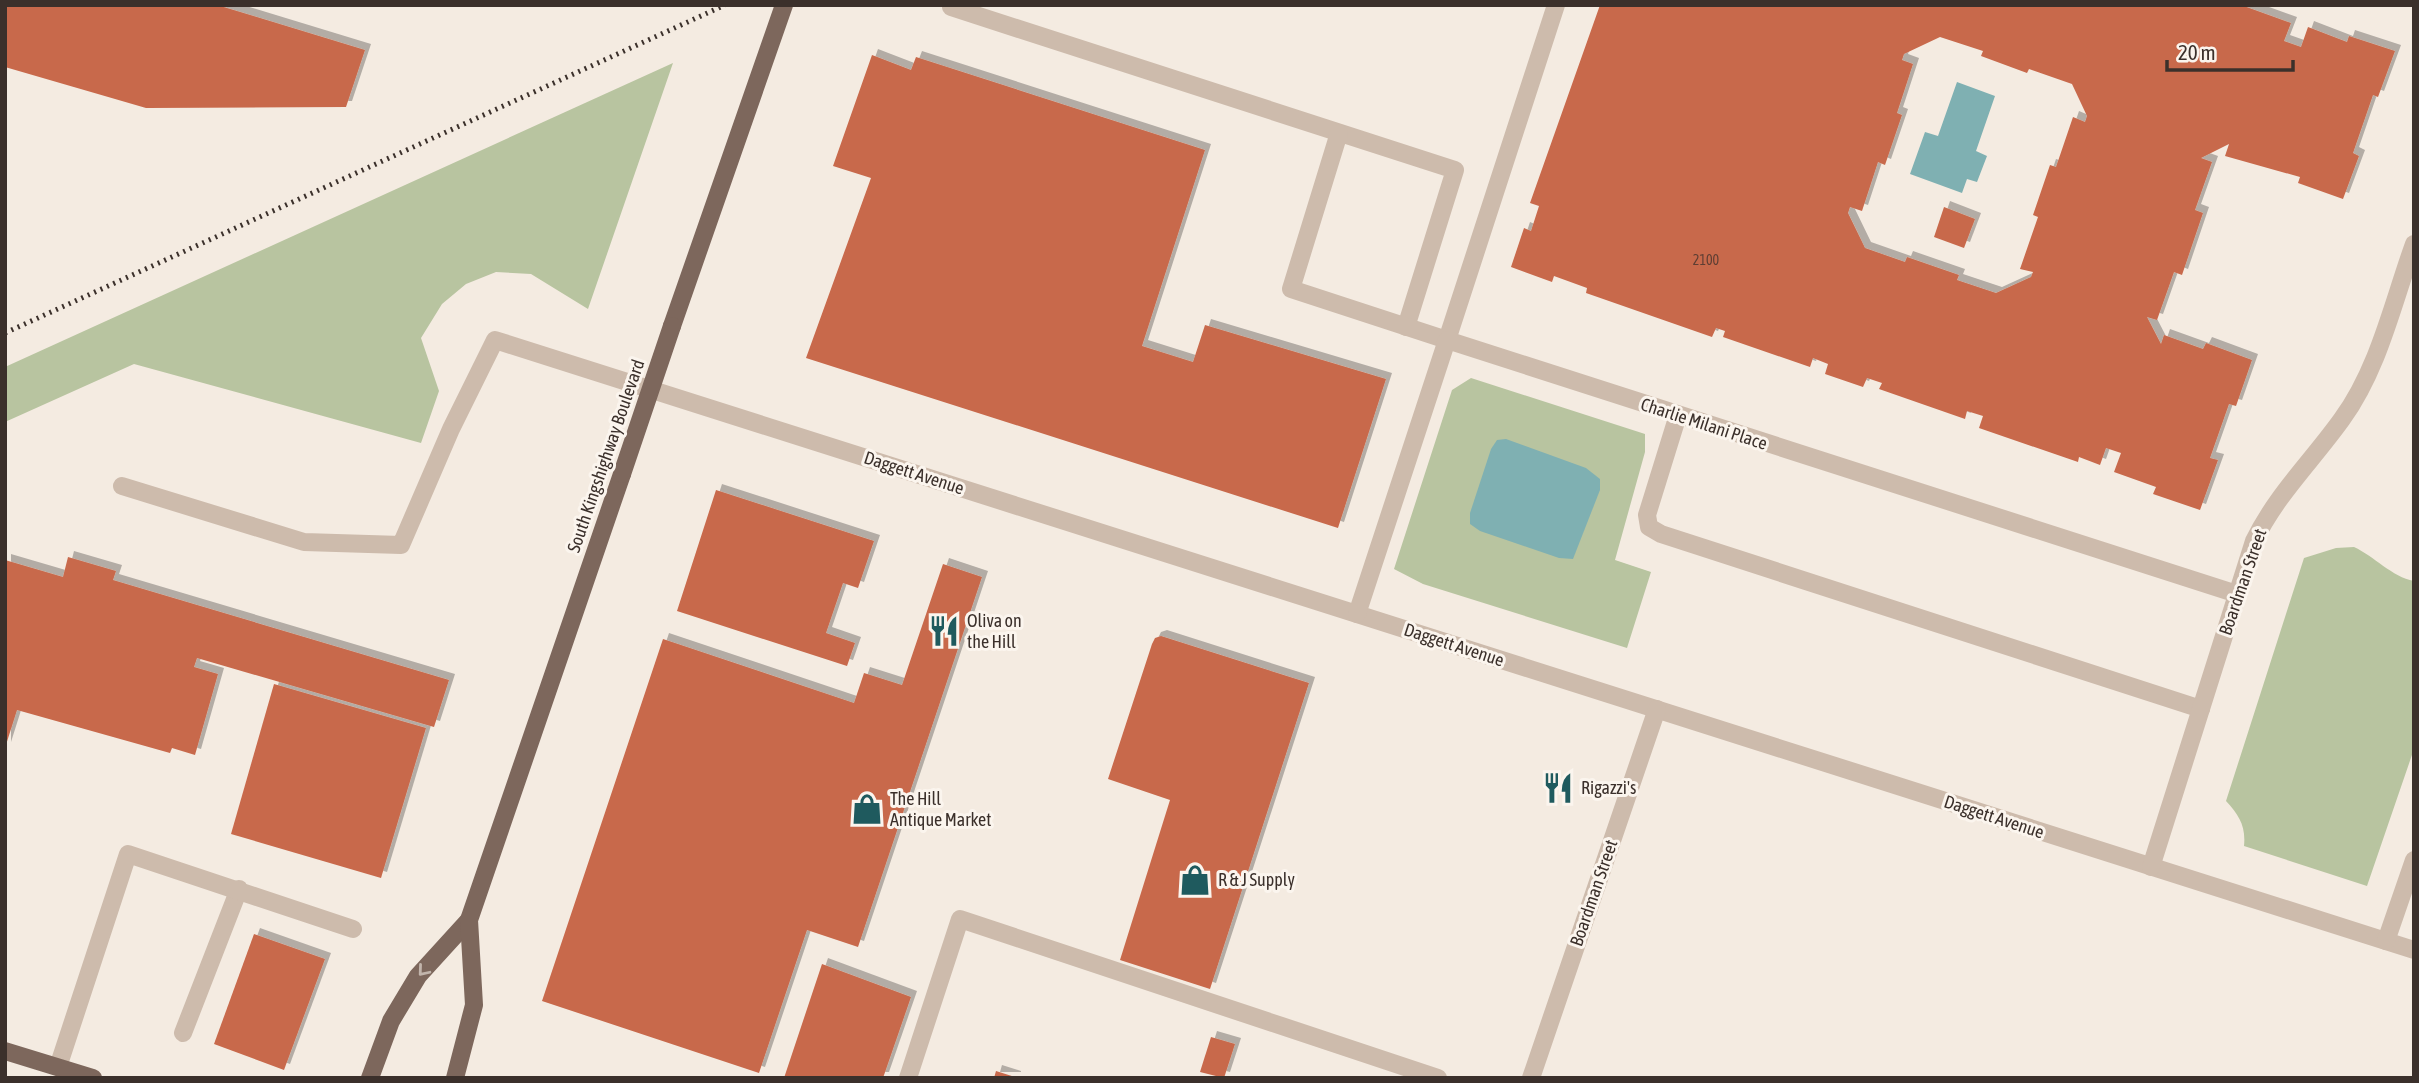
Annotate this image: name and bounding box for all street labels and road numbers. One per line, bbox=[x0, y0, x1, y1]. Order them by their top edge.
street label: South Kingshighway Boulevard bbox=[563, 357, 648, 555]
street label: Charlie Milani Place bbox=[1638, 393, 1770, 454]
street label: Daggett Avenue bbox=[861, 446, 967, 499]
street label: Boardman Street bbox=[2214, 526, 2271, 638]
street label: Daggett Avenue bbox=[1401, 618, 1507, 671]
street label: Daggett Avenue bbox=[1941, 790, 2047, 843]
street label: Boardman Street bbox=[1565, 837, 1622, 949]

